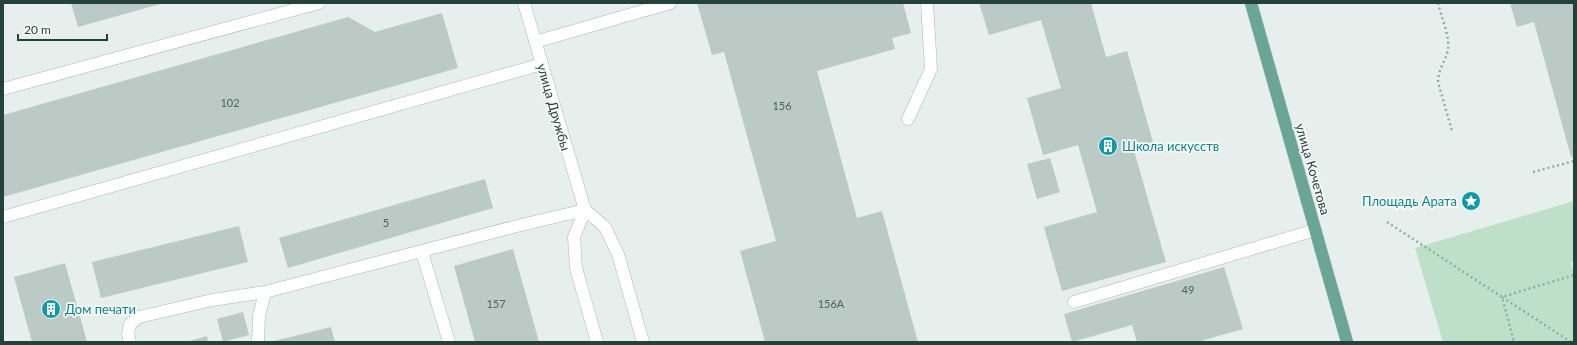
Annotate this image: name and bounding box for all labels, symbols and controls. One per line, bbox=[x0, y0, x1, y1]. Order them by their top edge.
scale bar bbox=[18, 16, 107, 42]
text: 20 m bbox=[24, 22, 51, 37]
street label: улица Дружбы bbox=[534, 62, 574, 152]
house number: 102 bbox=[220, 96, 240, 109]
house number: 156 bbox=[772, 99, 792, 112]
street label: улица Кочетова bbox=[1292, 121, 1334, 217]
building icon: Школа искусств bbox=[1097, 135, 1119, 157]
place label: Школа искусств bbox=[1122, 138, 1219, 154]
place icon: Площадь Арата bbox=[1460, 190, 1482, 212]
place label: Площадь Арата bbox=[1362, 193, 1457, 209]
house number: 5 bbox=[383, 216, 389, 229]
house number: 49 bbox=[1182, 283, 1194, 296]
house number: 157 bbox=[486, 297, 506, 310]
house number: 156А bbox=[818, 297, 845, 310]
building icon: Дом печати bbox=[40, 298, 62, 320]
place label: Дом печати bbox=[65, 301, 136, 317]

